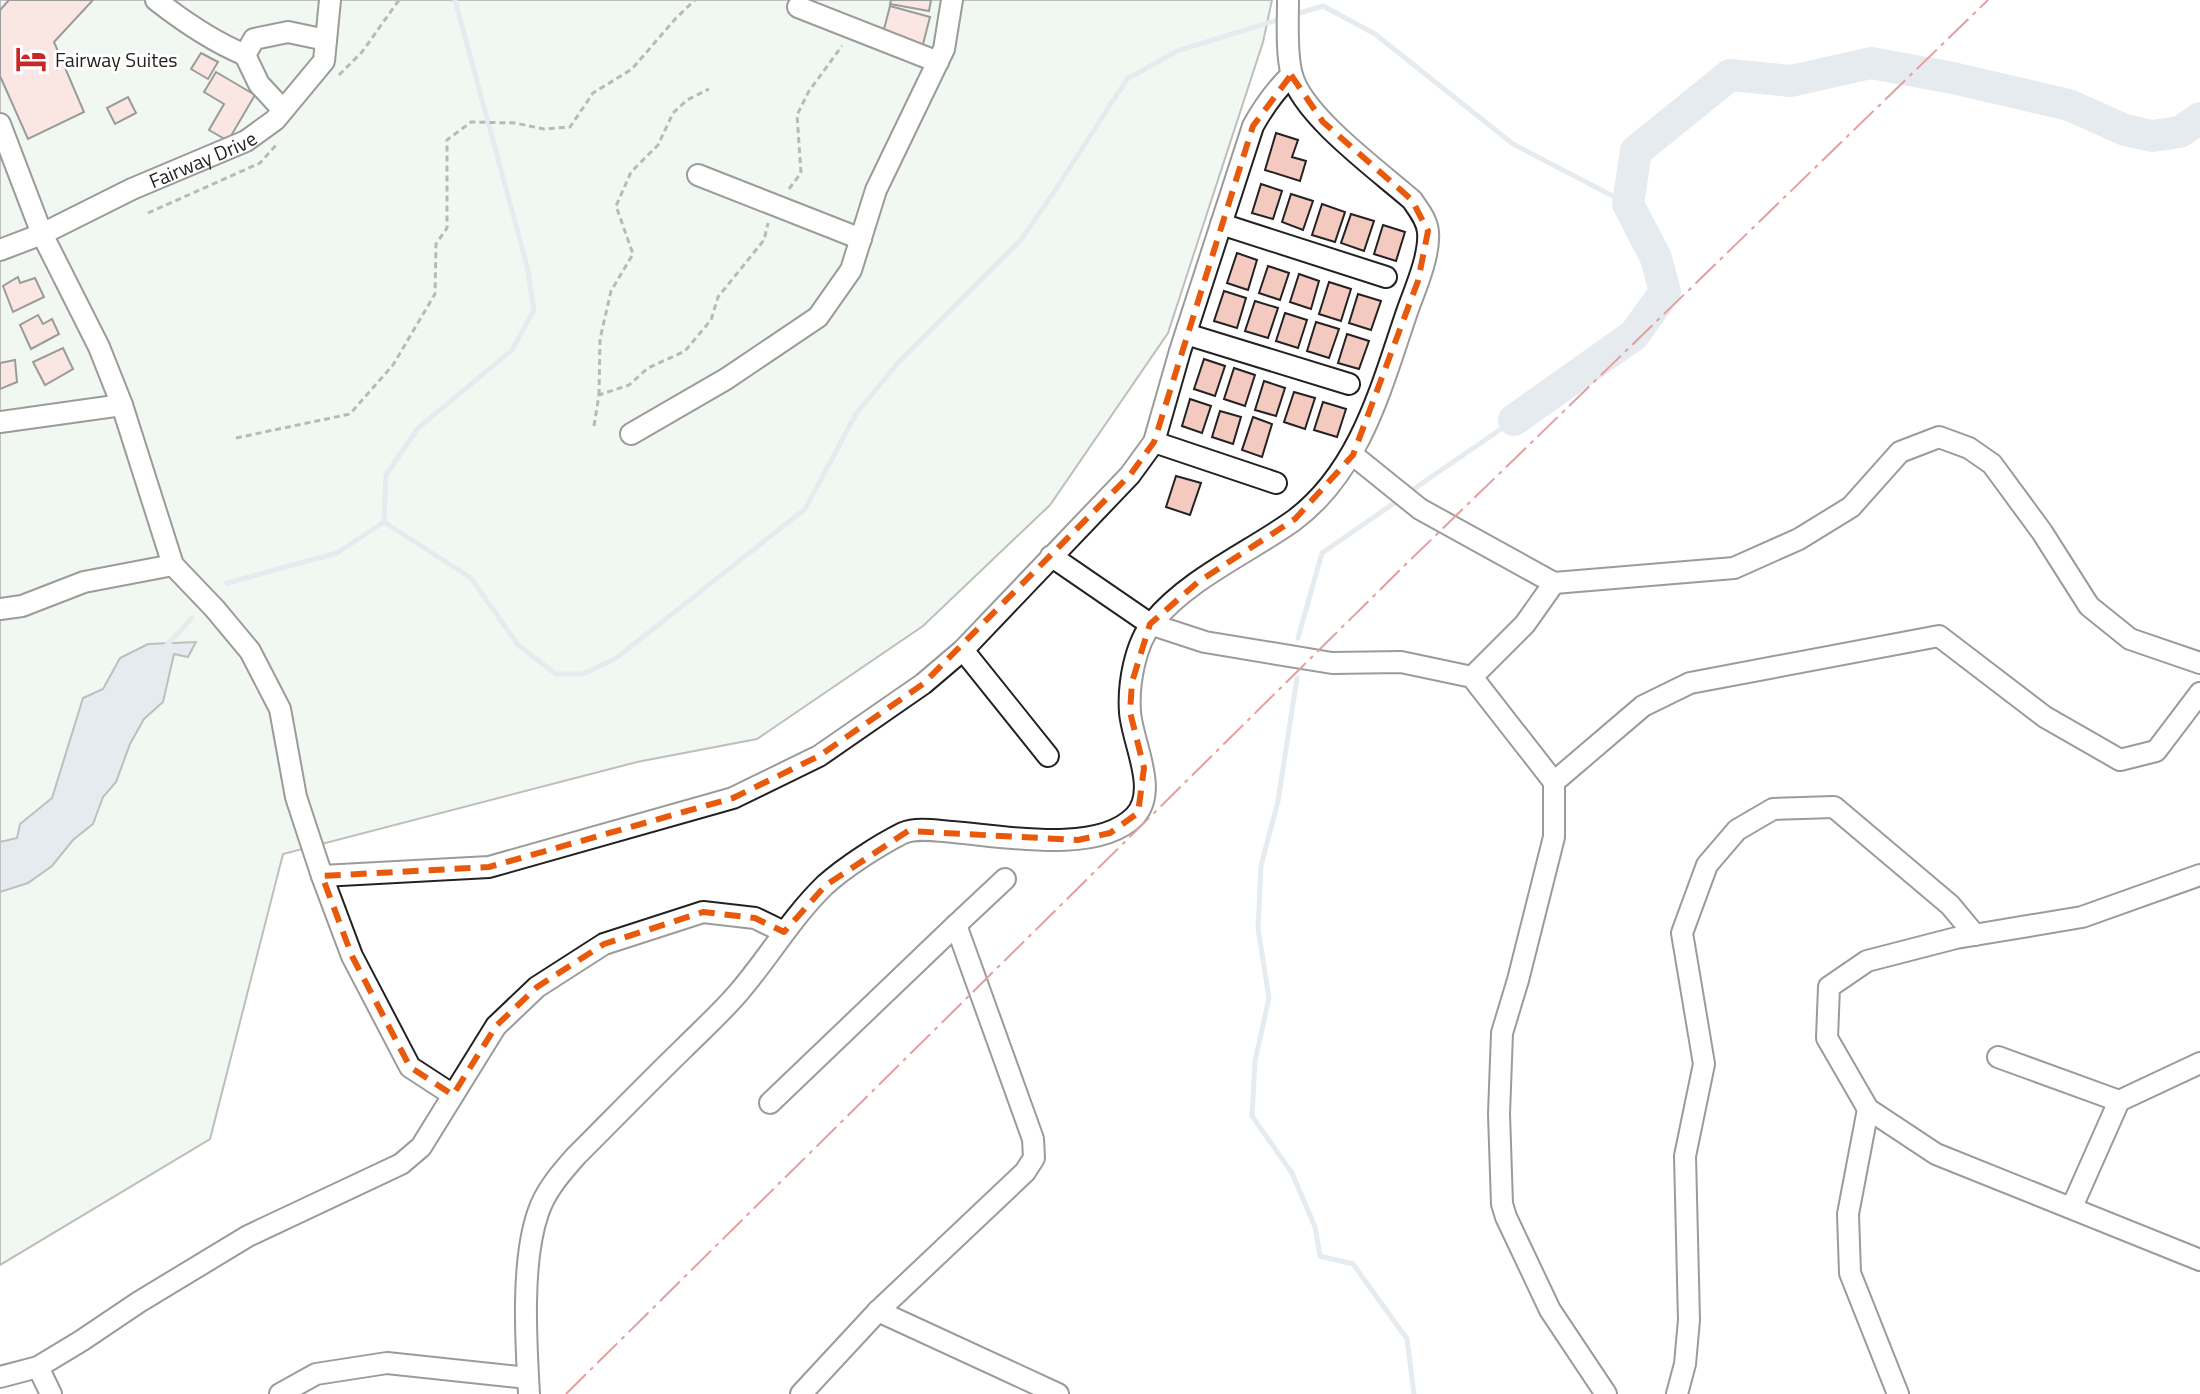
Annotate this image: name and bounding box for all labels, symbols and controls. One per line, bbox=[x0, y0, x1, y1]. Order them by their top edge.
hotel icon: Fairway Suites bbox=[14, 42, 48, 76]
place label: Fairway Suites bbox=[55, 44, 178, 75]
street label: Fairway Drive bbox=[144, 123, 263, 196]

